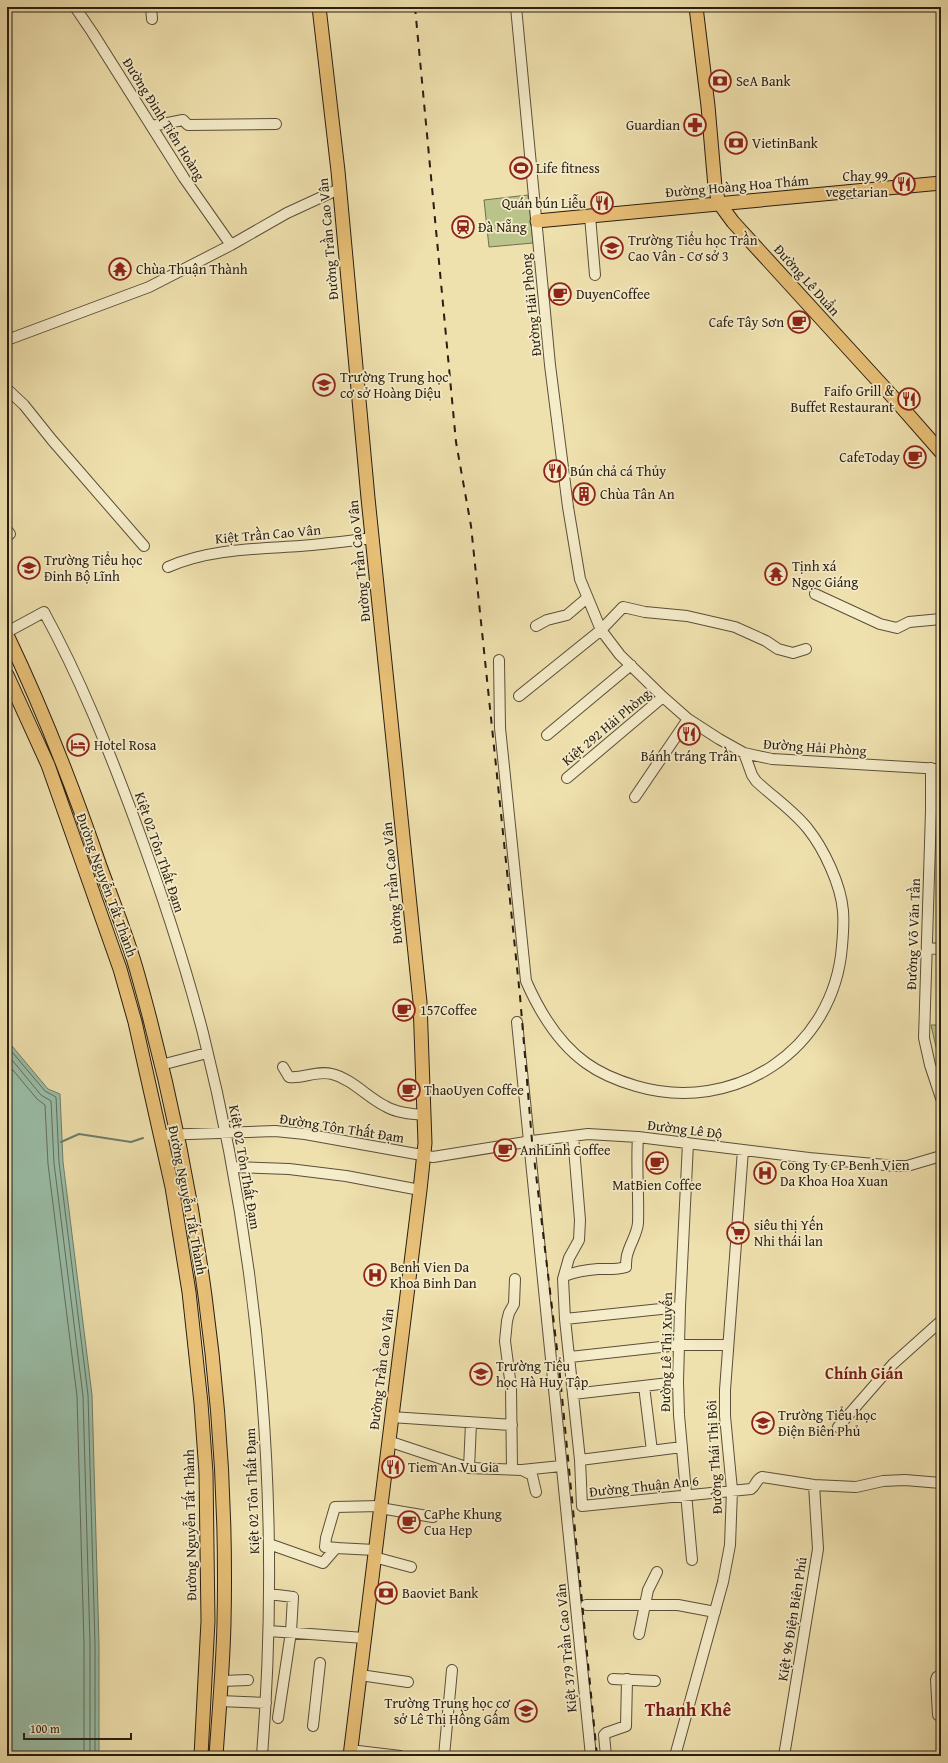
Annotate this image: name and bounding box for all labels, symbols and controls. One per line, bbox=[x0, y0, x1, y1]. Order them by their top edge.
street label: Đường Đinh Tiên Hoàng bbox=[118, 54, 210, 184]
bank icon: SeA Bank bbox=[707, 68, 733, 94]
place label: SeA Bank bbox=[736, 71, 791, 91]
pharmacy icon: Guardian bbox=[682, 112, 708, 138]
place label: Guardian bbox=[626, 115, 680, 135]
bank icon: VietinBank bbox=[723, 130, 749, 156]
place label: VietinBank bbox=[752, 133, 819, 153]
sports icon: Life fitness bbox=[508, 155, 534, 181]
place label: Life fitness bbox=[536, 158, 600, 178]
place label: Chay 99 vegetarian bbox=[826, 166, 888, 202]
street label: Đường Hoàng Hoa Thám bbox=[664, 170, 810, 202]
restaurant icon: Chay 99 vegetarian bbox=[891, 171, 917, 197]
street label: Đường Trần Cao Vân bbox=[313, 177, 343, 301]
restaurant icon: Quán bún Liễu bbox=[589, 190, 615, 216]
place label: Quán bún Liễu bbox=[502, 193, 586, 213]
station icon: Đà Nẵng bbox=[450, 214, 476, 240]
place label: Đà Nẵng bbox=[478, 217, 527, 237]
place label: Trường Tiểu học Trần Cao Vân - Cơ sở 3 bbox=[628, 230, 758, 266]
school or university icon: Trường Tiểu học Trần Cao Vân - Cơ sở 3 bbox=[599, 235, 625, 261]
street label: Đường Lê Duẩn bbox=[769, 240, 845, 320]
street label: Đường Hải Phòng bbox=[516, 253, 546, 357]
temple icon: Chùa Thuận Thành bbox=[107, 256, 133, 282]
place label: Chùa Thuận Thành bbox=[136, 259, 248, 279]
cafe icon: DuyenCoffee bbox=[547, 281, 573, 307]
place label: DuyenCoffee bbox=[576, 284, 650, 304]
cafe icon: Cafe Tây Sơn bbox=[786, 309, 812, 335]
place label: Cafe Tây Sơn bbox=[709, 312, 784, 332]
place label: Trường Trung học cơ sở Hoàng Diệu bbox=[340, 367, 448, 403]
school or university icon: Trường Trung học cơ sở Hoàng Diệu bbox=[311, 372, 337, 398]
place label: Faifo Grill & Buffet Restaurant bbox=[791, 381, 895, 417]
restaurant icon: Faifo Grill & Buffet Restaurant bbox=[896, 386, 922, 412]
cafe icon: CafeToday bbox=[902, 444, 928, 470]
place label: CafeToday bbox=[839, 447, 900, 467]
restaurant icon: Bún chả cá Thủy bbox=[542, 458, 568, 484]
place label: Bún chả cá Thủy bbox=[570, 461, 666, 481]
building icon: Chùa Tân An bbox=[571, 481, 597, 507]
place label: Chùa Tân An bbox=[600, 484, 675, 504]
street label: Đường Trần Cao Vân bbox=[343, 499, 375, 623]
street label: Kiệt Trần Cao Vân bbox=[214, 519, 322, 549]
place label: Trường Tiểu học Đinh Bộ Lĩnh bbox=[44, 550, 142, 586]
school or university icon: Trường Tiểu học Đinh Bộ Lĩnh bbox=[16, 555, 42, 581]
place label: Tịnh xá Ngọc Giáng bbox=[792, 556, 858, 592]
temple icon: Tịnh xá Ngọc Giáng bbox=[763, 561, 789, 587]
street label: Kiệt 292 Hải Phòng bbox=[557, 684, 655, 770]
restaurant icon: Bánh tráng Trần bbox=[676, 721, 702, 747]
hotel icon: Hotel Rosa bbox=[65, 732, 91, 758]
street label: Đường Hải Phòng bbox=[763, 733, 867, 761]
place label: Hotel Rosa bbox=[94, 735, 157, 755]
place label: Bánh tráng Trần bbox=[641, 746, 737, 766]
street label: Kiệt 02 Tôn Thất Đạm bbox=[130, 789, 190, 915]
street label: Đường Nguyễn Tất Thành bbox=[72, 810, 142, 960]
street label: Đường Trần Cao Vân bbox=[377, 821, 407, 945]
street label: Đường Võ Văn Tần bbox=[901, 878, 925, 990]
cafe icon: 157Coffee bbox=[391, 997, 417, 1023]
place label: 157Coffee bbox=[420, 1000, 478, 1020]
cafe icon: ThaoUyen Coffee bbox=[396, 1077, 422, 1103]
place label: ThaoUyen Coffee bbox=[424, 1080, 524, 1100]
street label: Kiệt 02 Tôn Thất Đạm bbox=[224, 1103, 266, 1231]
street label: Đường Tôn Thất Đạm bbox=[278, 1108, 406, 1148]
street label: Đường Lê Độ bbox=[646, 1114, 724, 1144]
street label: Đường Nguyễn Tất Thành bbox=[164, 1124, 212, 1277]
cafe icon: AnhLinh Coffee bbox=[492, 1137, 518, 1163]
place label: AnhLinh Coffee bbox=[520, 1140, 611, 1160]
cafe icon: MatBien Coffee bbox=[644, 1150, 670, 1176]
place label: Cong Ty CP Benh Vien Da Khoa Hoa Xuan bbox=[780, 1155, 910, 1191]
hospital icon: Cong Ty CP Benh Vien Da Khoa Hoa Xuan bbox=[752, 1160, 778, 1186]
place label: MatBien Coffee bbox=[612, 1175, 702, 1195]
place label: siêu thị Yến Nhi thái lan bbox=[754, 1215, 824, 1251]
supermarket icon: siêu thị Yến Nhi thái lan bbox=[725, 1220, 751, 1246]
place label: Benh Vien Da Khoa Binh Dan bbox=[390, 1257, 477, 1293]
hospital icon: Benh Vien Da Khoa Binh Dan bbox=[362, 1262, 388, 1288]
street label: Đường Lê Thị Xuyến bbox=[655, 1292, 677, 1412]
street label: Đường Trần Cao Vân bbox=[364, 1307, 398, 1431]
place label: Trường Tiểu học Hà Huy Tập bbox=[496, 1356, 589, 1392]
school or university icon: Trường Tiểu học Hà Huy Tập bbox=[468, 1361, 494, 1387]
district label: Chính Gián bbox=[825, 1361, 904, 1385]
street label: Đường Thái Thị Bôi bbox=[701, 1399, 727, 1515]
place label: Trường Tiểu học Điện Biên Phủ bbox=[778, 1405, 876, 1441]
school or university icon: Trường Tiểu học Điện Biên Phủ bbox=[750, 1410, 776, 1436]
street label: Kiệt 02 Tôn Thất Đạm bbox=[240, 1427, 264, 1554]
street label: Đường Nguyễn Tất Thành bbox=[179, 1449, 201, 1601]
restaurant icon: Tiem An Vu Gia bbox=[380, 1454, 406, 1480]
place label: Tiem An Vu Gia bbox=[408, 1457, 499, 1477]
street label: Đường Thuận An 6 bbox=[588, 1470, 700, 1502]
place label: CaPhe Khung Cua Hep bbox=[424, 1504, 502, 1540]
cafe icon: CaPhe Khung Cua Hep bbox=[396, 1509, 422, 1535]
street label: Kiệt 96 Điện Biên Phủ bbox=[772, 1555, 812, 1683]
bank icon: Baoviet Bank bbox=[373, 1580, 399, 1606]
place label: Baoviet Bank bbox=[402, 1583, 479, 1603]
street label: Kiệt 379 Trần Cao Vân bbox=[550, 1583, 582, 1713]
place label: Trường Trung học cơ sở Lê Thị Hồng Gấm bbox=[384, 1693, 511, 1729]
district label: Thanh Khê bbox=[645, 1696, 731, 1723]
school or university icon: Trường Trung học cơ sở Lê Thị Hồng Gấm bbox=[513, 1698, 539, 1724]
scale bar bbox=[24, 1715, 131, 1741]
text: 100 m bbox=[30, 1720, 60, 1737]

